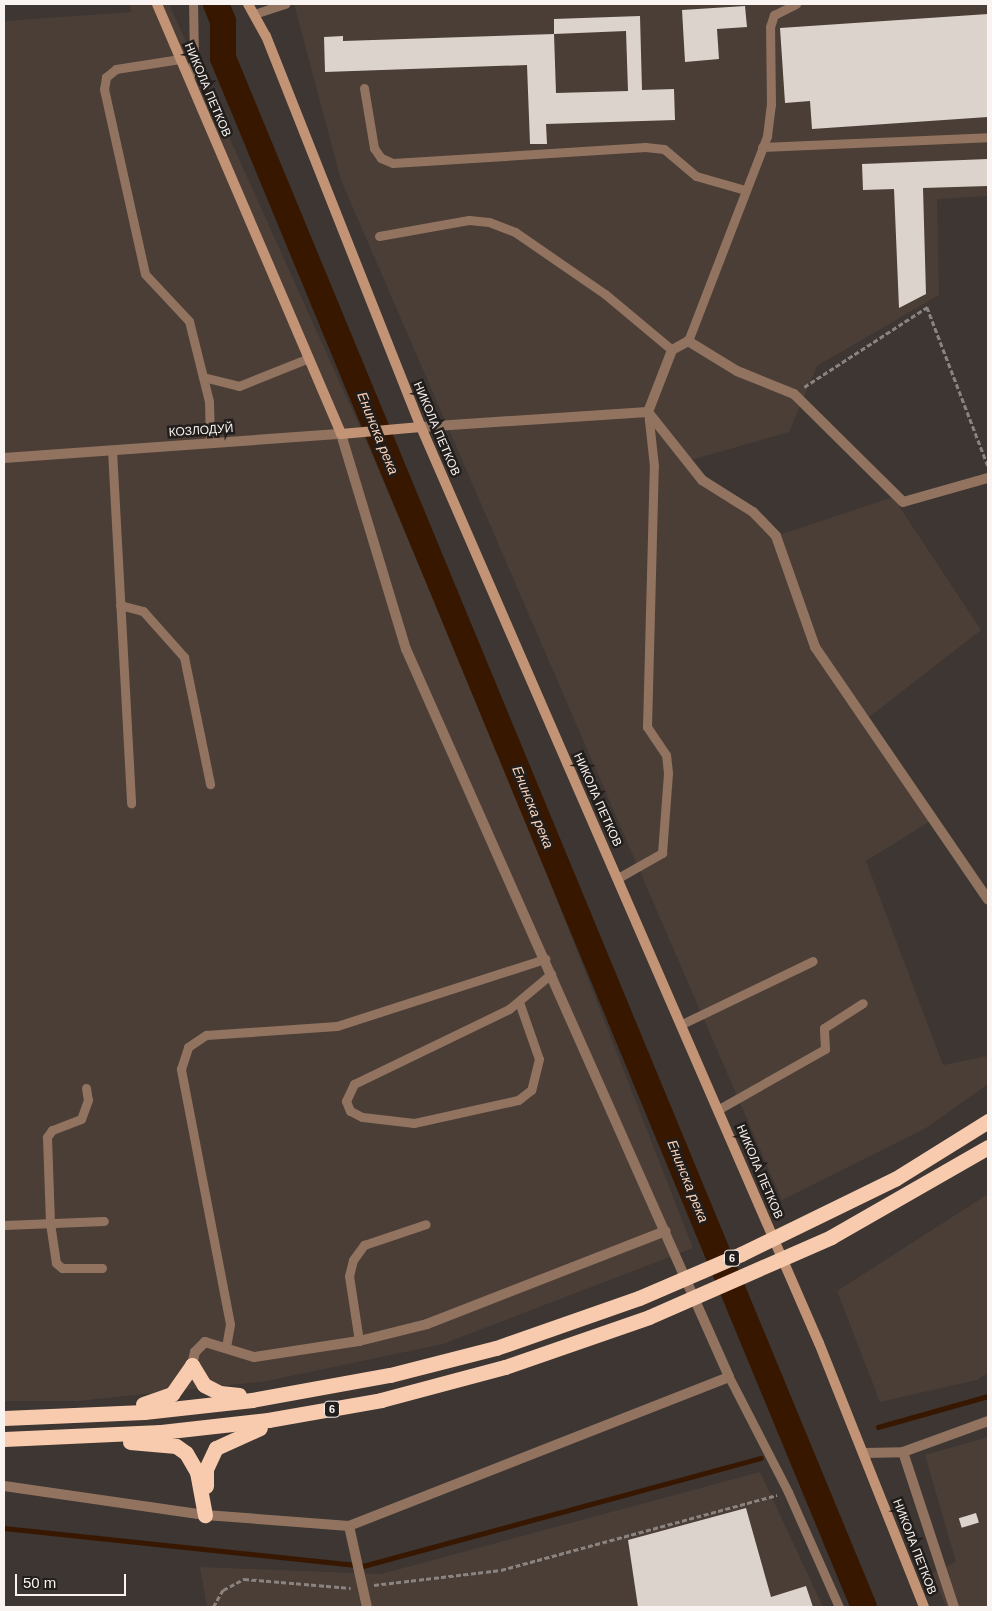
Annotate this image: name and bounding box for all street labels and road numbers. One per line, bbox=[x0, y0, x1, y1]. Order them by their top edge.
street label: НИКОЛА ПЕТКОВ bbox=[181, 41, 233, 139]
street label: НИКОЛА ПЕТКОВ bbox=[410, 380, 462, 478]
street label: КОЗЛОДУЙ bbox=[168, 422, 234, 440]
street label: НИКОЛА ПЕТКОВ bbox=[570, 751, 624, 849]
street label: НИКОЛА ПЕТКОВ bbox=[733, 1123, 785, 1221]
road number: 6 bbox=[723, 1250, 741, 1266]
road number: 6 bbox=[323, 1400, 341, 1418]
street label: НИКОЛА ПЕТКОВ bbox=[889, 1497, 939, 1597]

